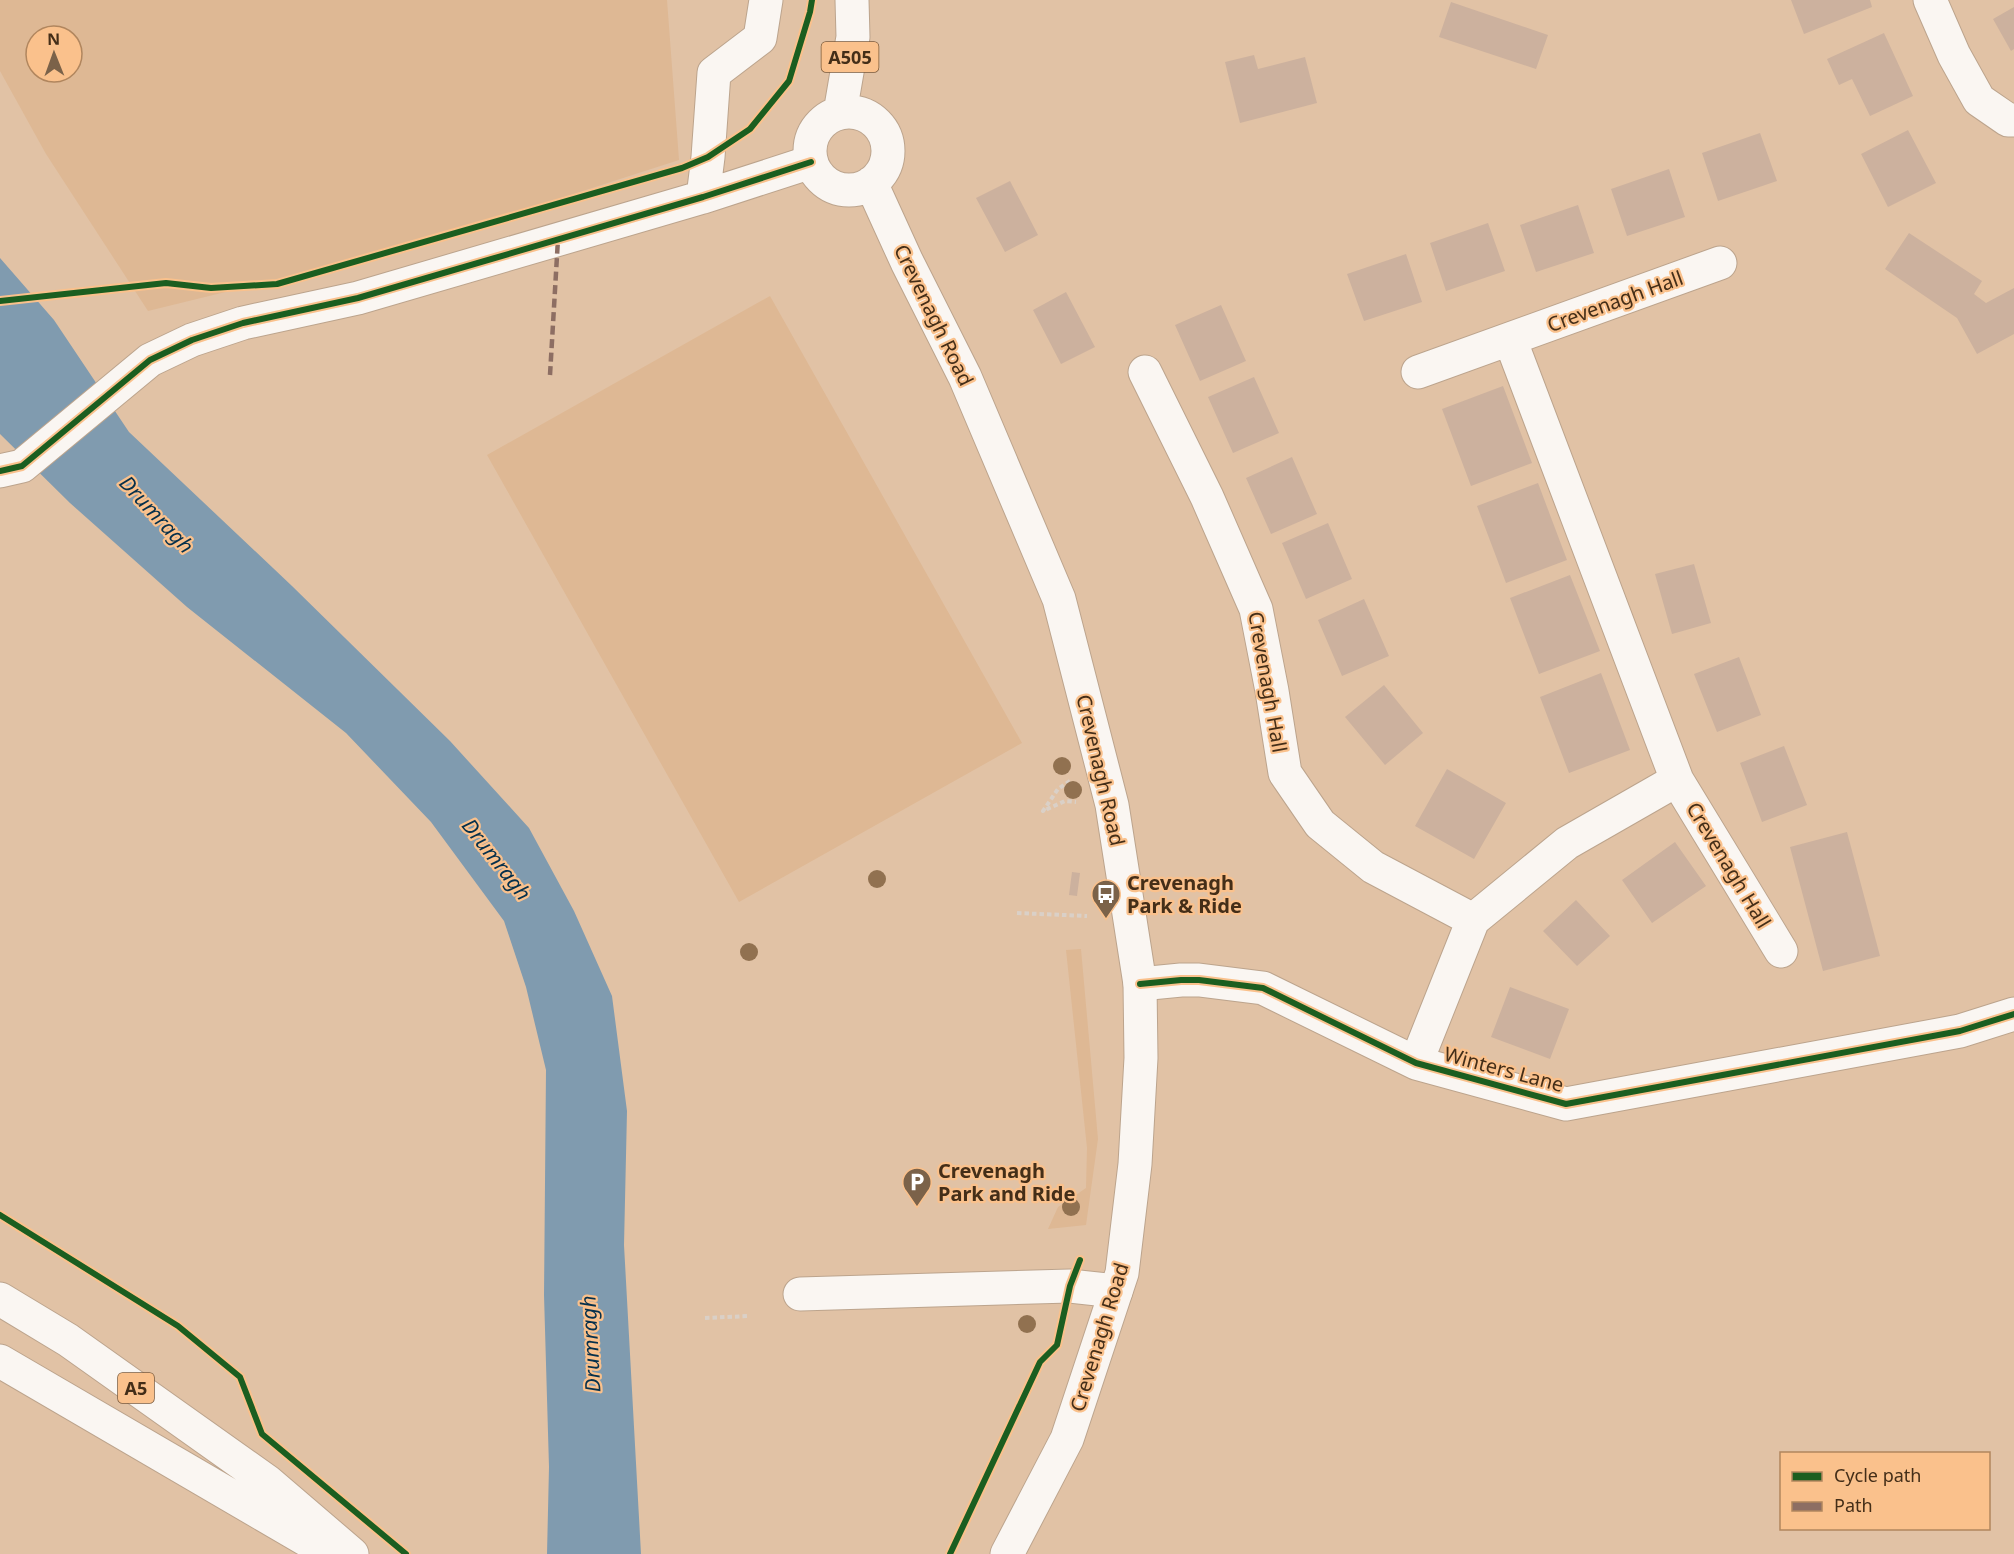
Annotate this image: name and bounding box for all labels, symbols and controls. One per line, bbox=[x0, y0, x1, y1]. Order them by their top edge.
north arrow bbox=[24, 24, 84, 84]
text: N bbox=[47, 28, 60, 50]
road number: A505 bbox=[822, 42, 878, 72]
street label: Crevenagh Road bbox=[888, 240, 980, 390]
street label: Crevenagh Hall bbox=[1543, 264, 1687, 338]
water label: Drumragh bbox=[114, 469, 200, 559]
street label: Crevenagh Hall bbox=[1242, 609, 1294, 755]
street label: Crevenagh Road bbox=[1070, 692, 1132, 848]
street label: Crevenagh Hall bbox=[1681, 797, 1777, 933]
water label: Drumragh bbox=[456, 812, 538, 906]
place label: Crevenagh Park & Ride bbox=[1127, 869, 1242, 919]
bus stop icon: Crevenagh Park & Ride bbox=[1090, 878, 1122, 920]
street label: Winters Lane bbox=[1441, 1040, 1567, 1098]
place label: Crevenagh Park and Ride bbox=[938, 1157, 1075, 1207]
parking icon: Crevenagh Park and Ride bbox=[901, 1166, 933, 1208]
street label: Crevenagh Road bbox=[1064, 1259, 1134, 1415]
water label: Drumragh bbox=[573, 1295, 607, 1393]
road number: A5 bbox=[118, 1373, 154, 1403]
legend bbox=[1780, 1452, 1990, 1530]
text: Cycle path bbox=[1834, 1463, 1921, 1487]
text: Path bbox=[1834, 1493, 1873, 1517]

